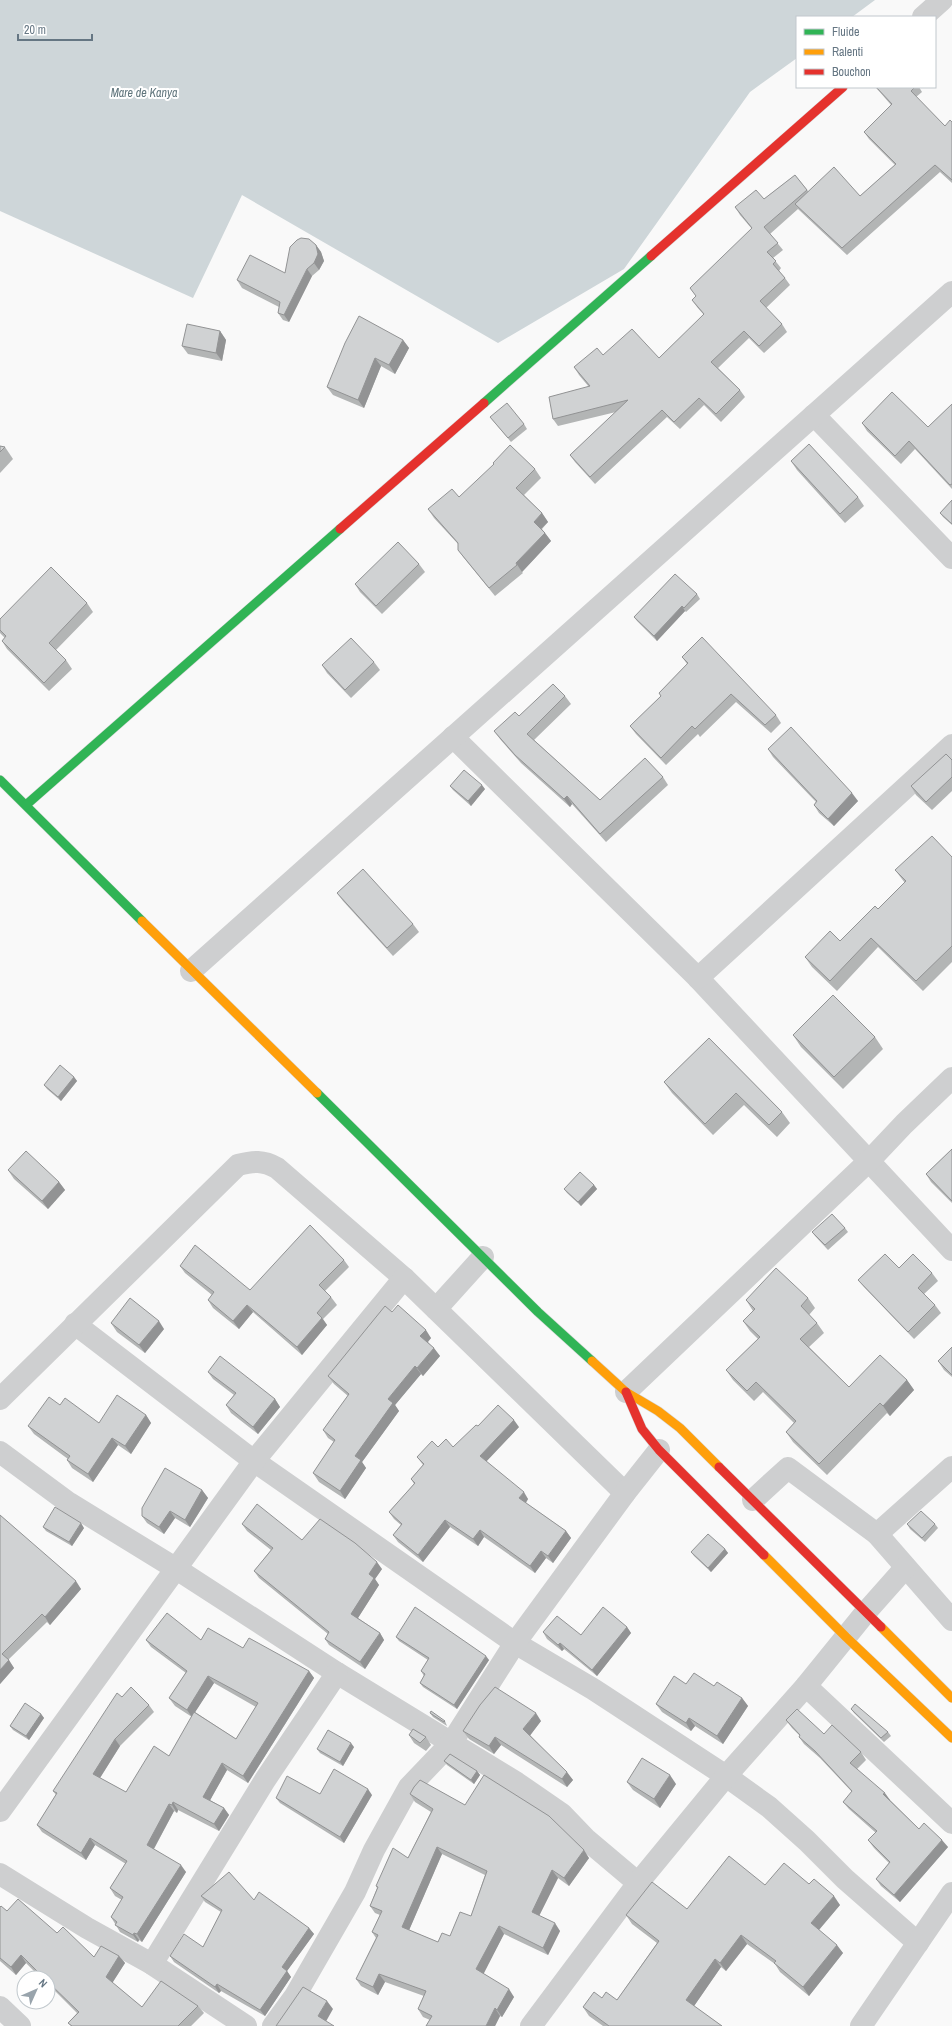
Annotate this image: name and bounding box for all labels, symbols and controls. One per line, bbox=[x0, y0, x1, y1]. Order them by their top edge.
scale bar bbox=[18, 16, 92, 42]
legend bbox=[796, 16, 936, 88]
text: 20 m bbox=[24, 22, 46, 38]
text: Fluide bbox=[832, 24, 859, 40]
text: Ralenti bbox=[832, 44, 863, 60]
text: Bouchon bbox=[832, 64, 871, 80]
water label: Mare de Kanya bbox=[111, 85, 178, 101]
north arrow bbox=[16, 1970, 56, 2010]
text: N bbox=[36, 1976, 50, 1990]

